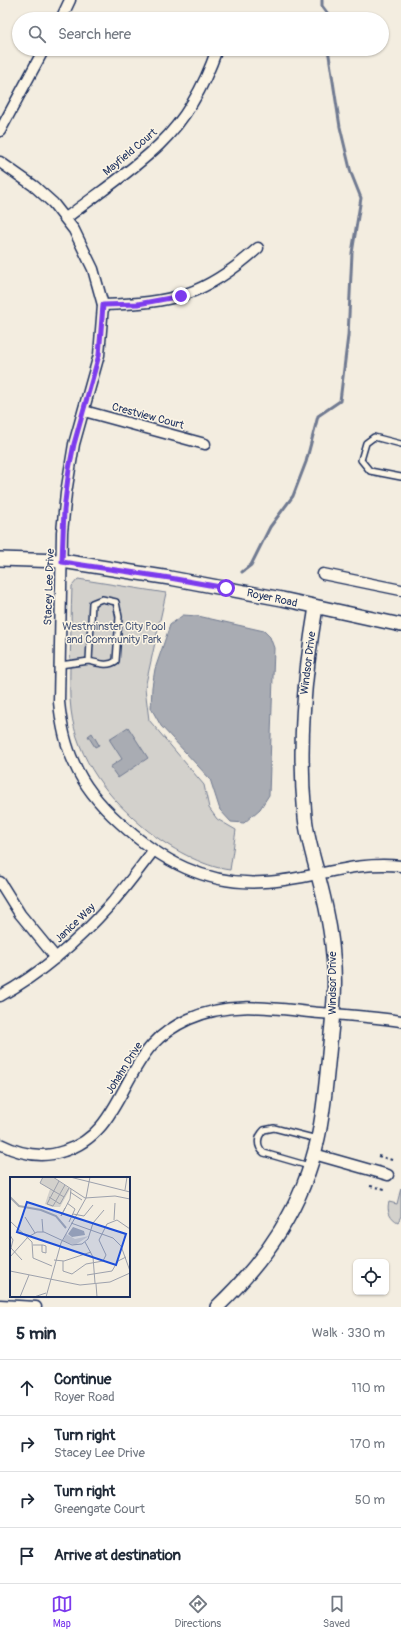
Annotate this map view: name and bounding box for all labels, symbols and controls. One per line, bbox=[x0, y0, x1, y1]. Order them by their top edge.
search box bbox=[12, 12, 389, 56]
icon: search bbox=[26, 23, 48, 45]
text: Search here bbox=[58, 25, 131, 44]
street label: Mayfield Court bbox=[100, 125, 160, 178]
route end bbox=[172, 287, 190, 305]
street label: Crestview Court bbox=[111, 400, 186, 432]
street label: Stacey Lee Drive bbox=[41, 548, 57, 626]
route start bbox=[217, 579, 235, 597]
street label: Royer Road bbox=[246, 586, 298, 610]
park label: Westminster City Pool and Community Park bbox=[62, 620, 166, 646]
street label: Windsor Drive bbox=[298, 630, 318, 695]
street label: Janice Way bbox=[52, 900, 98, 945]
street label: Windsor Drive bbox=[326, 951, 339, 1015]
street label: Johahn Drive bbox=[103, 1039, 145, 1096]
inset map bbox=[10, 1177, 130, 1297]
map controls bbox=[353, 1259, 389, 1295]
button: locate bbox=[353, 1259, 389, 1295]
text: 5 min bbox=[16, 1323, 56, 1344]
text: Walk · 330 m bbox=[312, 1325, 385, 1341]
text: Continue bbox=[54, 1370, 112, 1389]
icon: ahead bbox=[16, 1377, 38, 1399]
text: 110 m bbox=[352, 1380, 385, 1396]
text: Royer Road bbox=[54, 1389, 115, 1405]
text: Turn right bbox=[54, 1426, 115, 1445]
icon: right bbox=[16, 1433, 38, 1455]
text: 170 m bbox=[350, 1436, 385, 1452]
text: Stacey Lee Drive bbox=[54, 1445, 145, 1461]
text: Turn right bbox=[54, 1482, 115, 1501]
icon: right bbox=[16, 1489, 38, 1511]
text: 50 m bbox=[355, 1492, 385, 1508]
text: Greengate Court bbox=[54, 1501, 145, 1517]
icon: arrive bbox=[16, 1545, 38, 1567]
text: Arrive at destination bbox=[54, 1546, 181, 1565]
tab: Map bbox=[51, 1593, 73, 1630]
tab: Directions bbox=[175, 1593, 221, 1630]
tab: Saved bbox=[323, 1593, 350, 1630]

